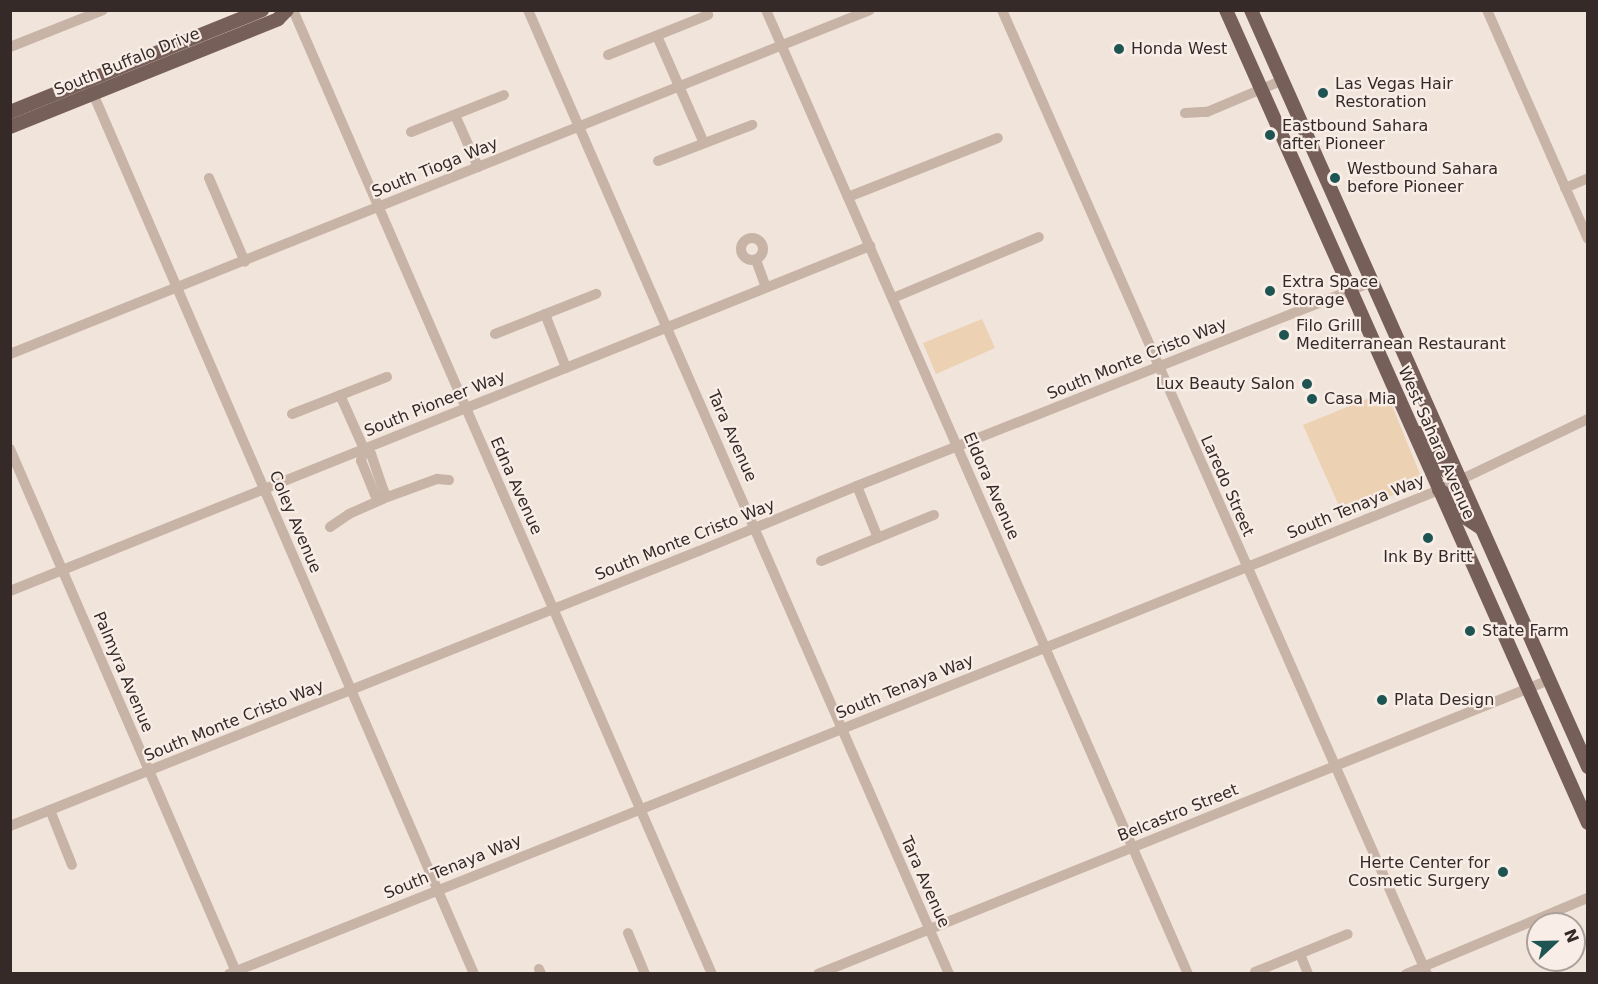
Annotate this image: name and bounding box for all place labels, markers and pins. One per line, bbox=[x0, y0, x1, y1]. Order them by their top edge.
place label: Honda West bbox=[1131, 39, 1227, 59]
marker: Honda West bbox=[1112, 42, 1126, 56]
place label: Las Vegas Hair Restoration bbox=[1335, 74, 1453, 112]
marker: Las Vegas Hair Restoration bbox=[1316, 86, 1330, 100]
place label: Eastbound Sahara after Pioneer bbox=[1282, 116, 1428, 154]
marker: Eastbound Sahara after Pioneer bbox=[1263, 128, 1277, 142]
place label: Westbound Sahara before Pioneer bbox=[1347, 159, 1498, 197]
marker: Westbound Sahara before Pioneer bbox=[1328, 171, 1342, 185]
place label: Extra Space Storage bbox=[1282, 272, 1378, 310]
marker: Extra Space Storage bbox=[1263, 284, 1277, 298]
place label: Filo Grill Mediterranean Restaurant bbox=[1296, 316, 1506, 354]
marker: Filo Grill Mediterranean Restaurant bbox=[1277, 328, 1291, 342]
place label: Lux Beauty Salon bbox=[1156, 374, 1295, 394]
marker: Lux Beauty Salon bbox=[1300, 377, 1314, 391]
place label: Casa Mia bbox=[1324, 389, 1396, 409]
marker: Casa Mia bbox=[1305, 392, 1319, 406]
marker: Ink By Britt bbox=[1421, 531, 1435, 545]
place label: Ink By Britt bbox=[1383, 547, 1473, 567]
place label: State Farm bbox=[1482, 621, 1569, 641]
marker: State Farm bbox=[1463, 624, 1477, 638]
place label: Plata Design bbox=[1394, 690, 1494, 710]
marker: Plata Design bbox=[1375, 693, 1389, 707]
place label: Herte Center for Cosmetic Surgery bbox=[1348, 853, 1490, 891]
marker: Herte Center for Cosmetic Surgery bbox=[1494, 863, 1512, 881]

